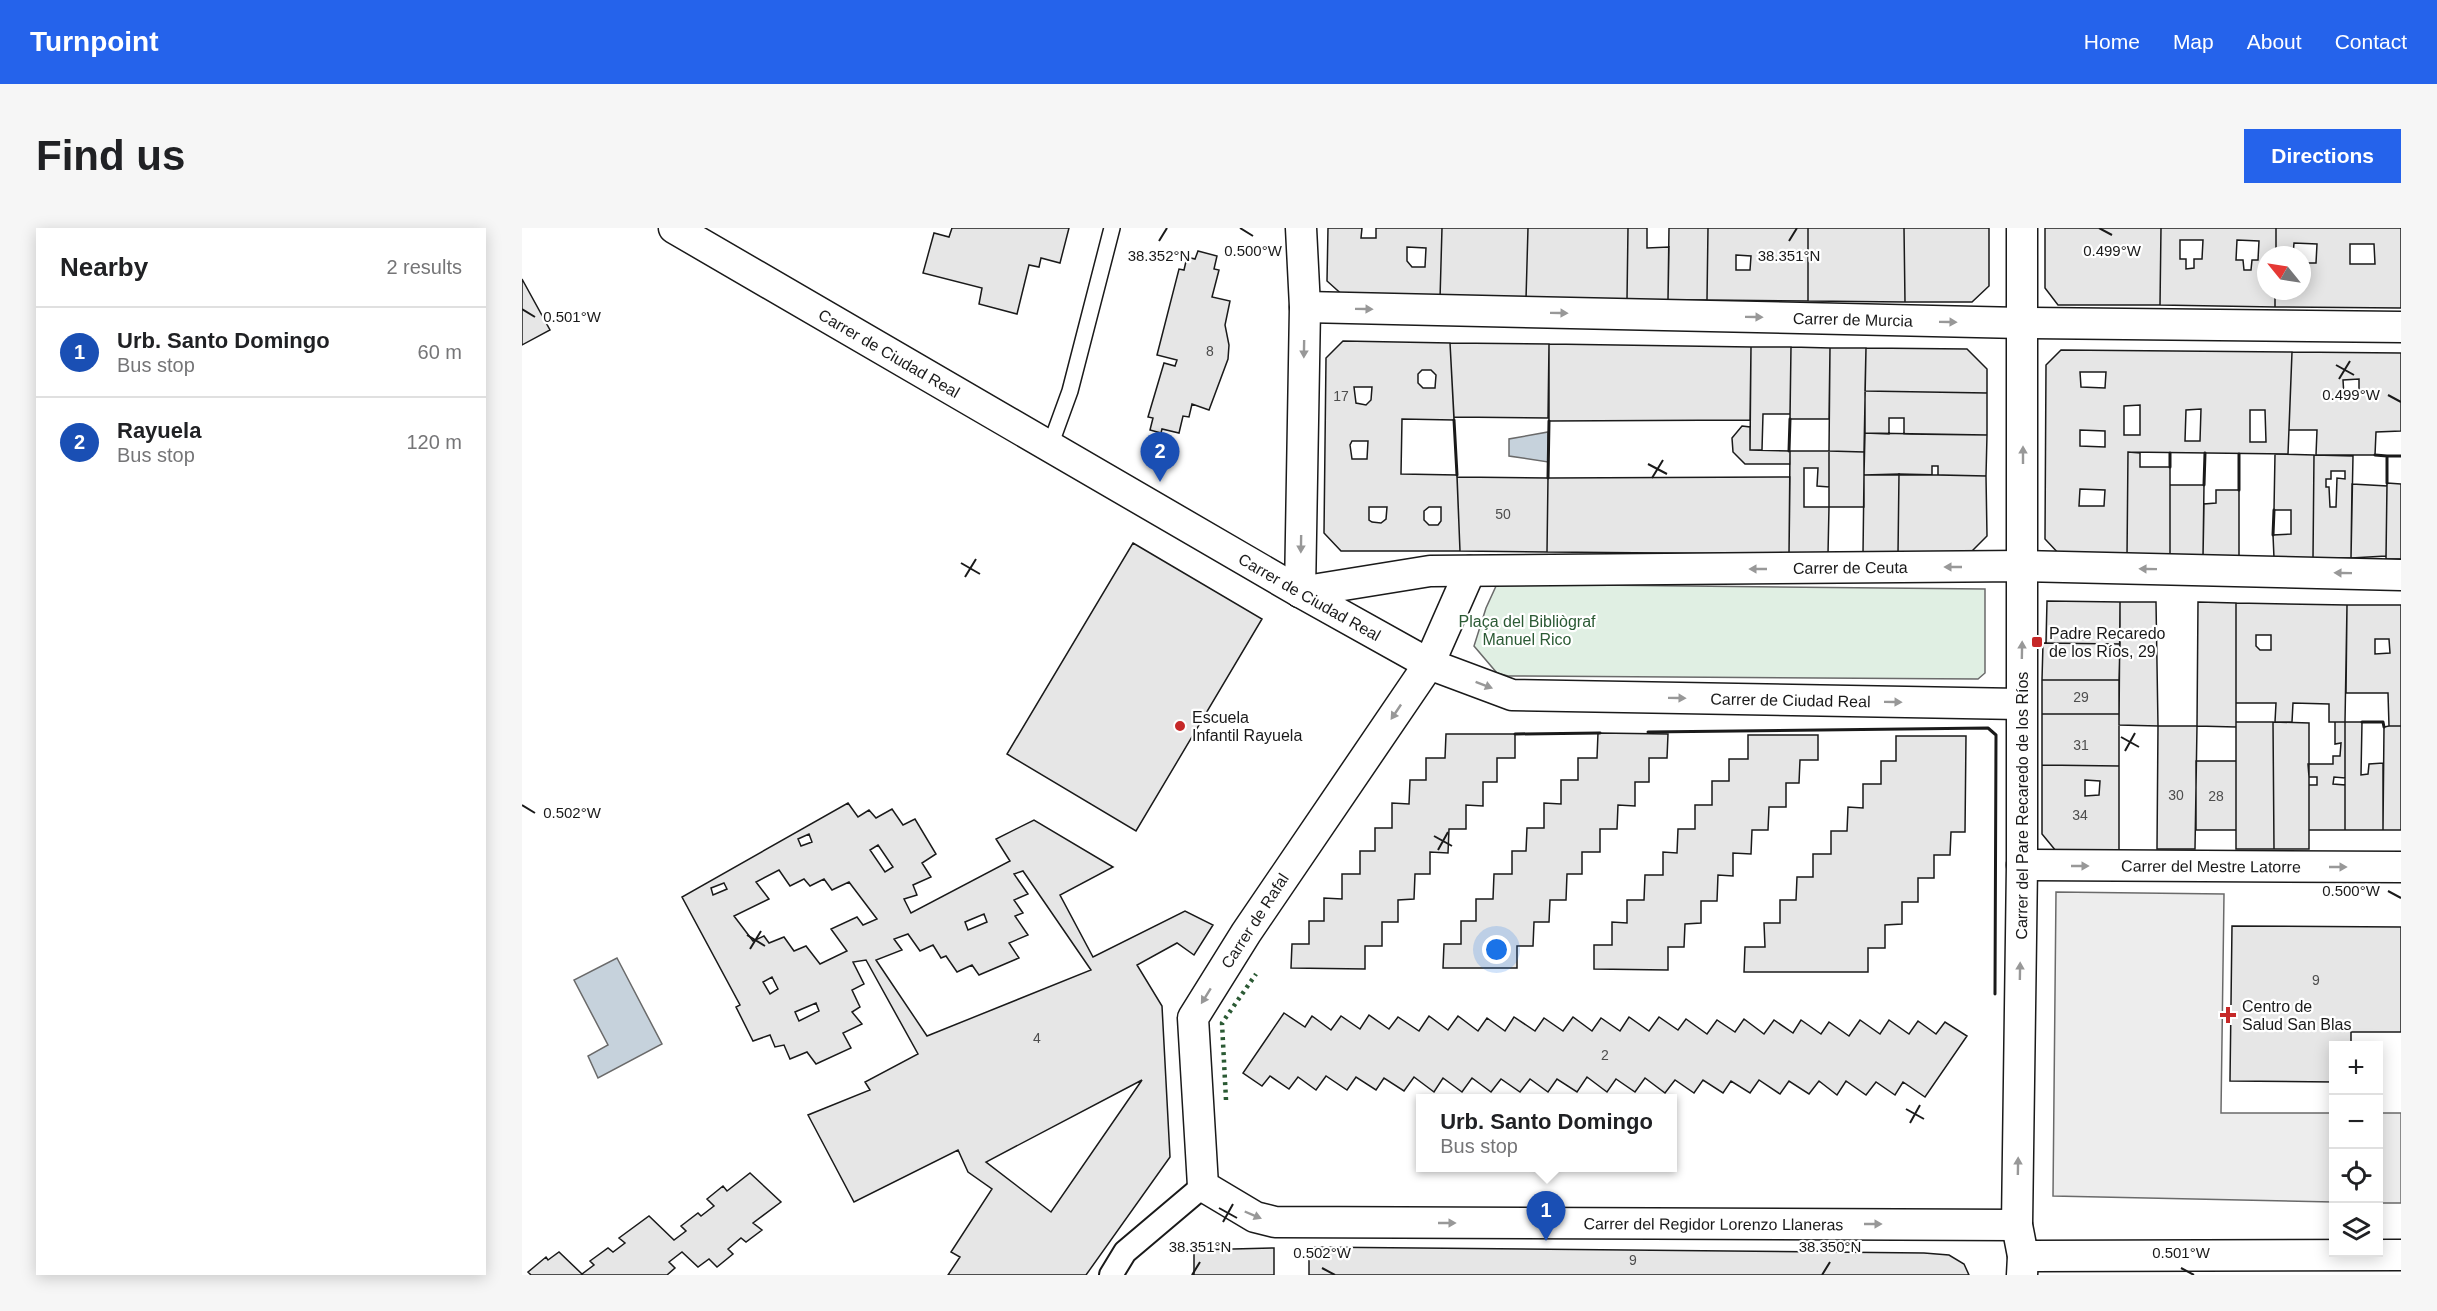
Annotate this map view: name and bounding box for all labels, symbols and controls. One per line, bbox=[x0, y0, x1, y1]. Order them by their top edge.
text: Turnpoint bbox=[30, 26, 159, 57]
text: Home bbox=[2084, 30, 2140, 53]
text: Map bbox=[2173, 30, 2214, 53]
text: About bbox=[2247, 30, 2302, 53]
text: Contact bbox=[2335, 30, 2407, 53]
button: Directions bbox=[2244, 129, 2401, 183]
text: Find us bbox=[36, 132, 185, 179]
text: 0.500°W bbox=[1224, 242, 1283, 259]
text: 0.499°W bbox=[2083, 242, 2142, 259]
north arrow bbox=[2257, 246, 2311, 300]
text: 38.352°N bbox=[1128, 247, 1190, 264]
text: 38.351°N bbox=[1758, 247, 1820, 264]
text: Nearby bbox=[60, 252, 148, 282]
text: 2 results bbox=[386, 256, 462, 278]
one-way arrow bbox=[1354, 304, 1373, 313]
street label: Carrer de Ciudad Real bbox=[816, 306, 963, 401]
text: 0.501°W bbox=[543, 308, 602, 325]
one-way arrow bbox=[1549, 308, 1568, 318]
street label: Carrer de Murcia bbox=[1793, 309, 1913, 329]
one-way arrow bbox=[1744, 312, 1763, 322]
one-way arrow bbox=[1939, 317, 1958, 326]
text: Urb. Santo Domingo bbox=[117, 328, 330, 353]
one-way arrow bbox=[1300, 340, 1309, 359]
text: 1 bbox=[74, 341, 85, 363]
text: 60 m bbox=[418, 341, 462, 363]
house number: 8 bbox=[1206, 343, 1214, 359]
text: Bus stop bbox=[117, 354, 195, 376]
text: 0.499°W bbox=[2322, 386, 2381, 403]
house number: 17 bbox=[1333, 388, 1349, 404]
text: Rayuela bbox=[117, 418, 201, 443]
text: 2 bbox=[74, 431, 85, 453]
text: 120 m bbox=[406, 431, 462, 453]
pin: 2 bbox=[1140, 432, 1180, 482]
text: Bus stop bbox=[117, 444, 195, 466]
one-way arrow bbox=[2018, 446, 2027, 465]
house number: 50 bbox=[1495, 506, 1511, 522]
one-way arrow bbox=[1296, 535, 1306, 554]
street label: Carrer de Ciudad Real bbox=[1236, 550, 1384, 644]
street label: Carrer de Ceuta bbox=[1793, 558, 1908, 576]
one-way arrow bbox=[1943, 562, 1962, 572]
one-way arrow bbox=[1748, 564, 1767, 573]
one-way arrow bbox=[2138, 564, 2157, 574]
one-way arrow bbox=[2333, 569, 2352, 578]
park label: Plaça del Bibliògraf Manuel Rico bbox=[1459, 613, 1596, 648]
place label: Padre Recaredo de los Ríos, 29 bbox=[2049, 625, 2166, 660]
marker: Padre Recaredo de los Ríos, 29 bbox=[2030, 635, 2044, 649]
one-way arrow bbox=[2017, 641, 2026, 660]
street label: Carrer del Pare Recaredo de los Ríos bbox=[2012, 672, 2031, 940]
one-way arrow bbox=[1475, 680, 1493, 690]
house number: 29 bbox=[2073, 689, 2089, 705]
street label: Carrer de Ciudad Real bbox=[1710, 690, 1871, 710]
one-way arrow bbox=[1667, 694, 1686, 703]
one-way arrow bbox=[1883, 697, 1902, 707]
one-way arrow bbox=[1391, 704, 1402, 720]
place label: Escuela Infantil Rayuela bbox=[1192, 709, 1302, 744]
marker: Escuela Infantil Rayuela bbox=[1173, 719, 1187, 733]
house number: 31 bbox=[2073, 737, 2089, 753]
house number: 30 bbox=[2168, 787, 2184, 803]
house number: 28 bbox=[2208, 788, 2224, 804]
text: 0.502°W bbox=[543, 804, 602, 821]
house number: 34 bbox=[2072, 807, 2088, 823]
street label: Carrer del Mestre Latorre bbox=[2121, 857, 2301, 875]
one-way arrow bbox=[2071, 861, 2090, 871]
one-way arrow bbox=[2329, 862, 2348, 872]
street label: Carrer de Rafal bbox=[1218, 871, 1292, 971]
text: 0.500°W bbox=[2322, 882, 2381, 899]
your location bbox=[1482, 935, 1511, 964]
one-way arrow bbox=[2015, 962, 2025, 981]
house number: 9 bbox=[2312, 972, 2320, 988]
one-way arrow bbox=[1201, 988, 1212, 1004]
place label: Centro de Salud San Blas bbox=[2242, 998, 2351, 1033]
marker: Centro de Salud San Blas bbox=[2219, 1006, 2237, 1024]
house number: 4 bbox=[1033, 1030, 1041, 1046]
map controls bbox=[2329, 1041, 2383, 1257]
button: + bbox=[2329, 1041, 2383, 1095]
house number: 2 bbox=[1601, 1047, 1609, 1063]
popup bbox=[1416, 1094, 1677, 1172]
button: − bbox=[2329, 1095, 2383, 1149]
text: Urb. Santo Domingo bbox=[1440, 1109, 1653, 1134]
text: Bus stop bbox=[1440, 1135, 1518, 1157]
button: locate bbox=[2329, 1149, 2383, 1203]
one-way arrow bbox=[2013, 1157, 2023, 1176]
pin: 1 bbox=[1526, 1192, 1566, 1241]
button: layers bbox=[2329, 1203, 2383, 1257]
one-way arrow bbox=[1245, 1210, 1263, 1220]
street label: Carrer del Regidor Lorenzo Llaneras bbox=[1583, 1215, 1843, 1233]
one-way arrow bbox=[1438, 1218, 1457, 1228]
one-way arrow bbox=[1864, 1219, 1883, 1229]
text: 38.351°N bbox=[1169, 1238, 1231, 1255]
text: 38.350°N bbox=[1799, 1238, 1861, 1255]
text: 0.502°W bbox=[1293, 1244, 1352, 1261]
text: 0.501°W bbox=[2152, 1244, 2211, 1261]
house number: 9 bbox=[1629, 1252, 1637, 1268]

